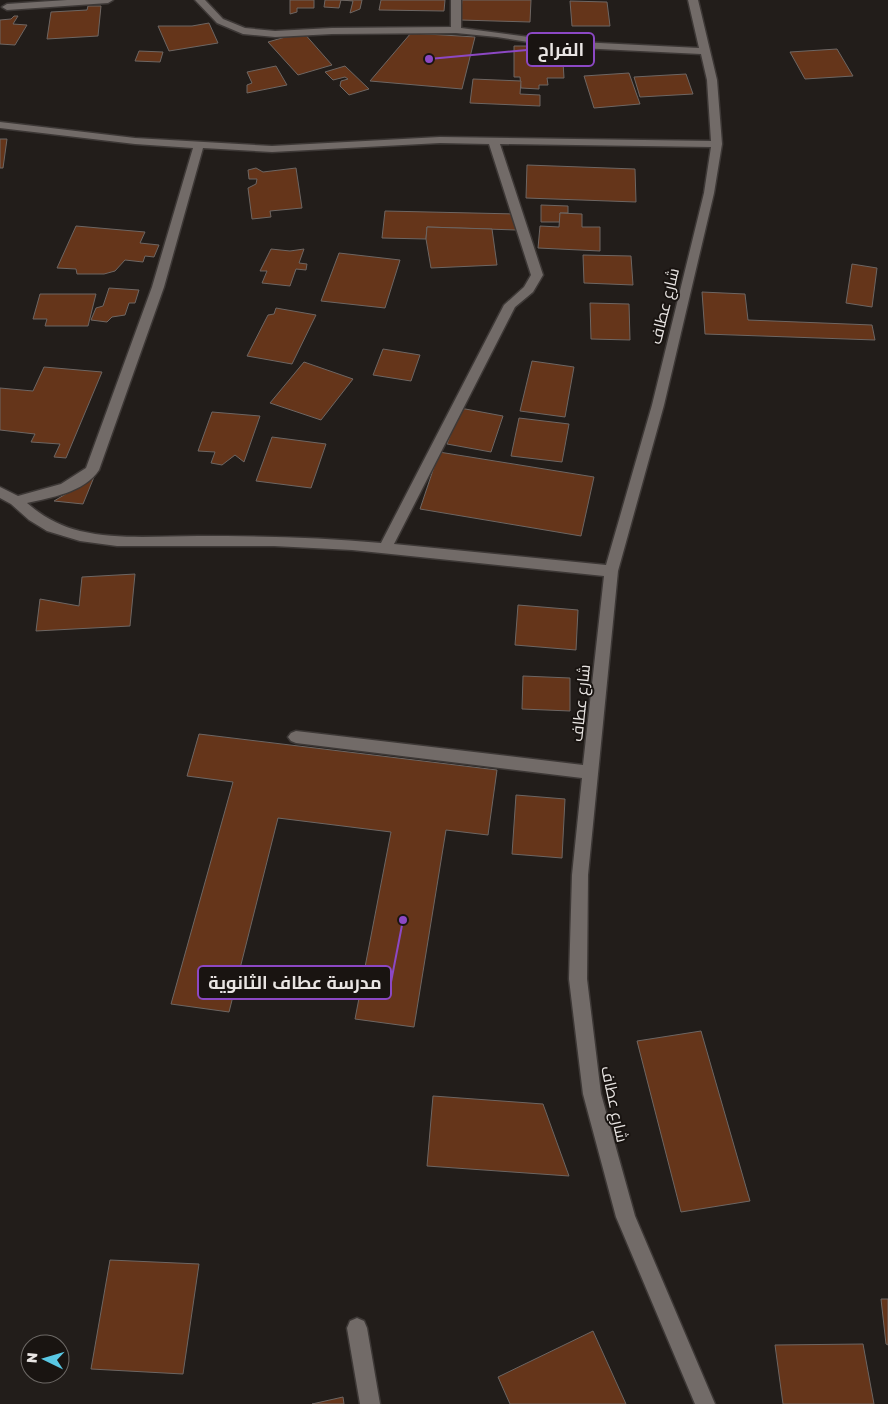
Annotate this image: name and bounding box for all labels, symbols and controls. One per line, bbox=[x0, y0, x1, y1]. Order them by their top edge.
callout: الفراح bbox=[527, 33, 594, 66]
text: الفراح bbox=[538, 38, 584, 62]
street label: شارع عطاف bbox=[645, 266, 685, 347]
street label: شارع عطاف bbox=[566, 663, 596, 743]
callout: مدرسة عطاف الثانوية bbox=[198, 966, 391, 999]
text: مدرسة عطاف الثانوية bbox=[208, 971, 382, 994]
street label: شارع عطاف bbox=[595, 1064, 633, 1144]
north arrow bbox=[20, 1334, 70, 1384]
text: N bbox=[23, 1352, 40, 1364]

